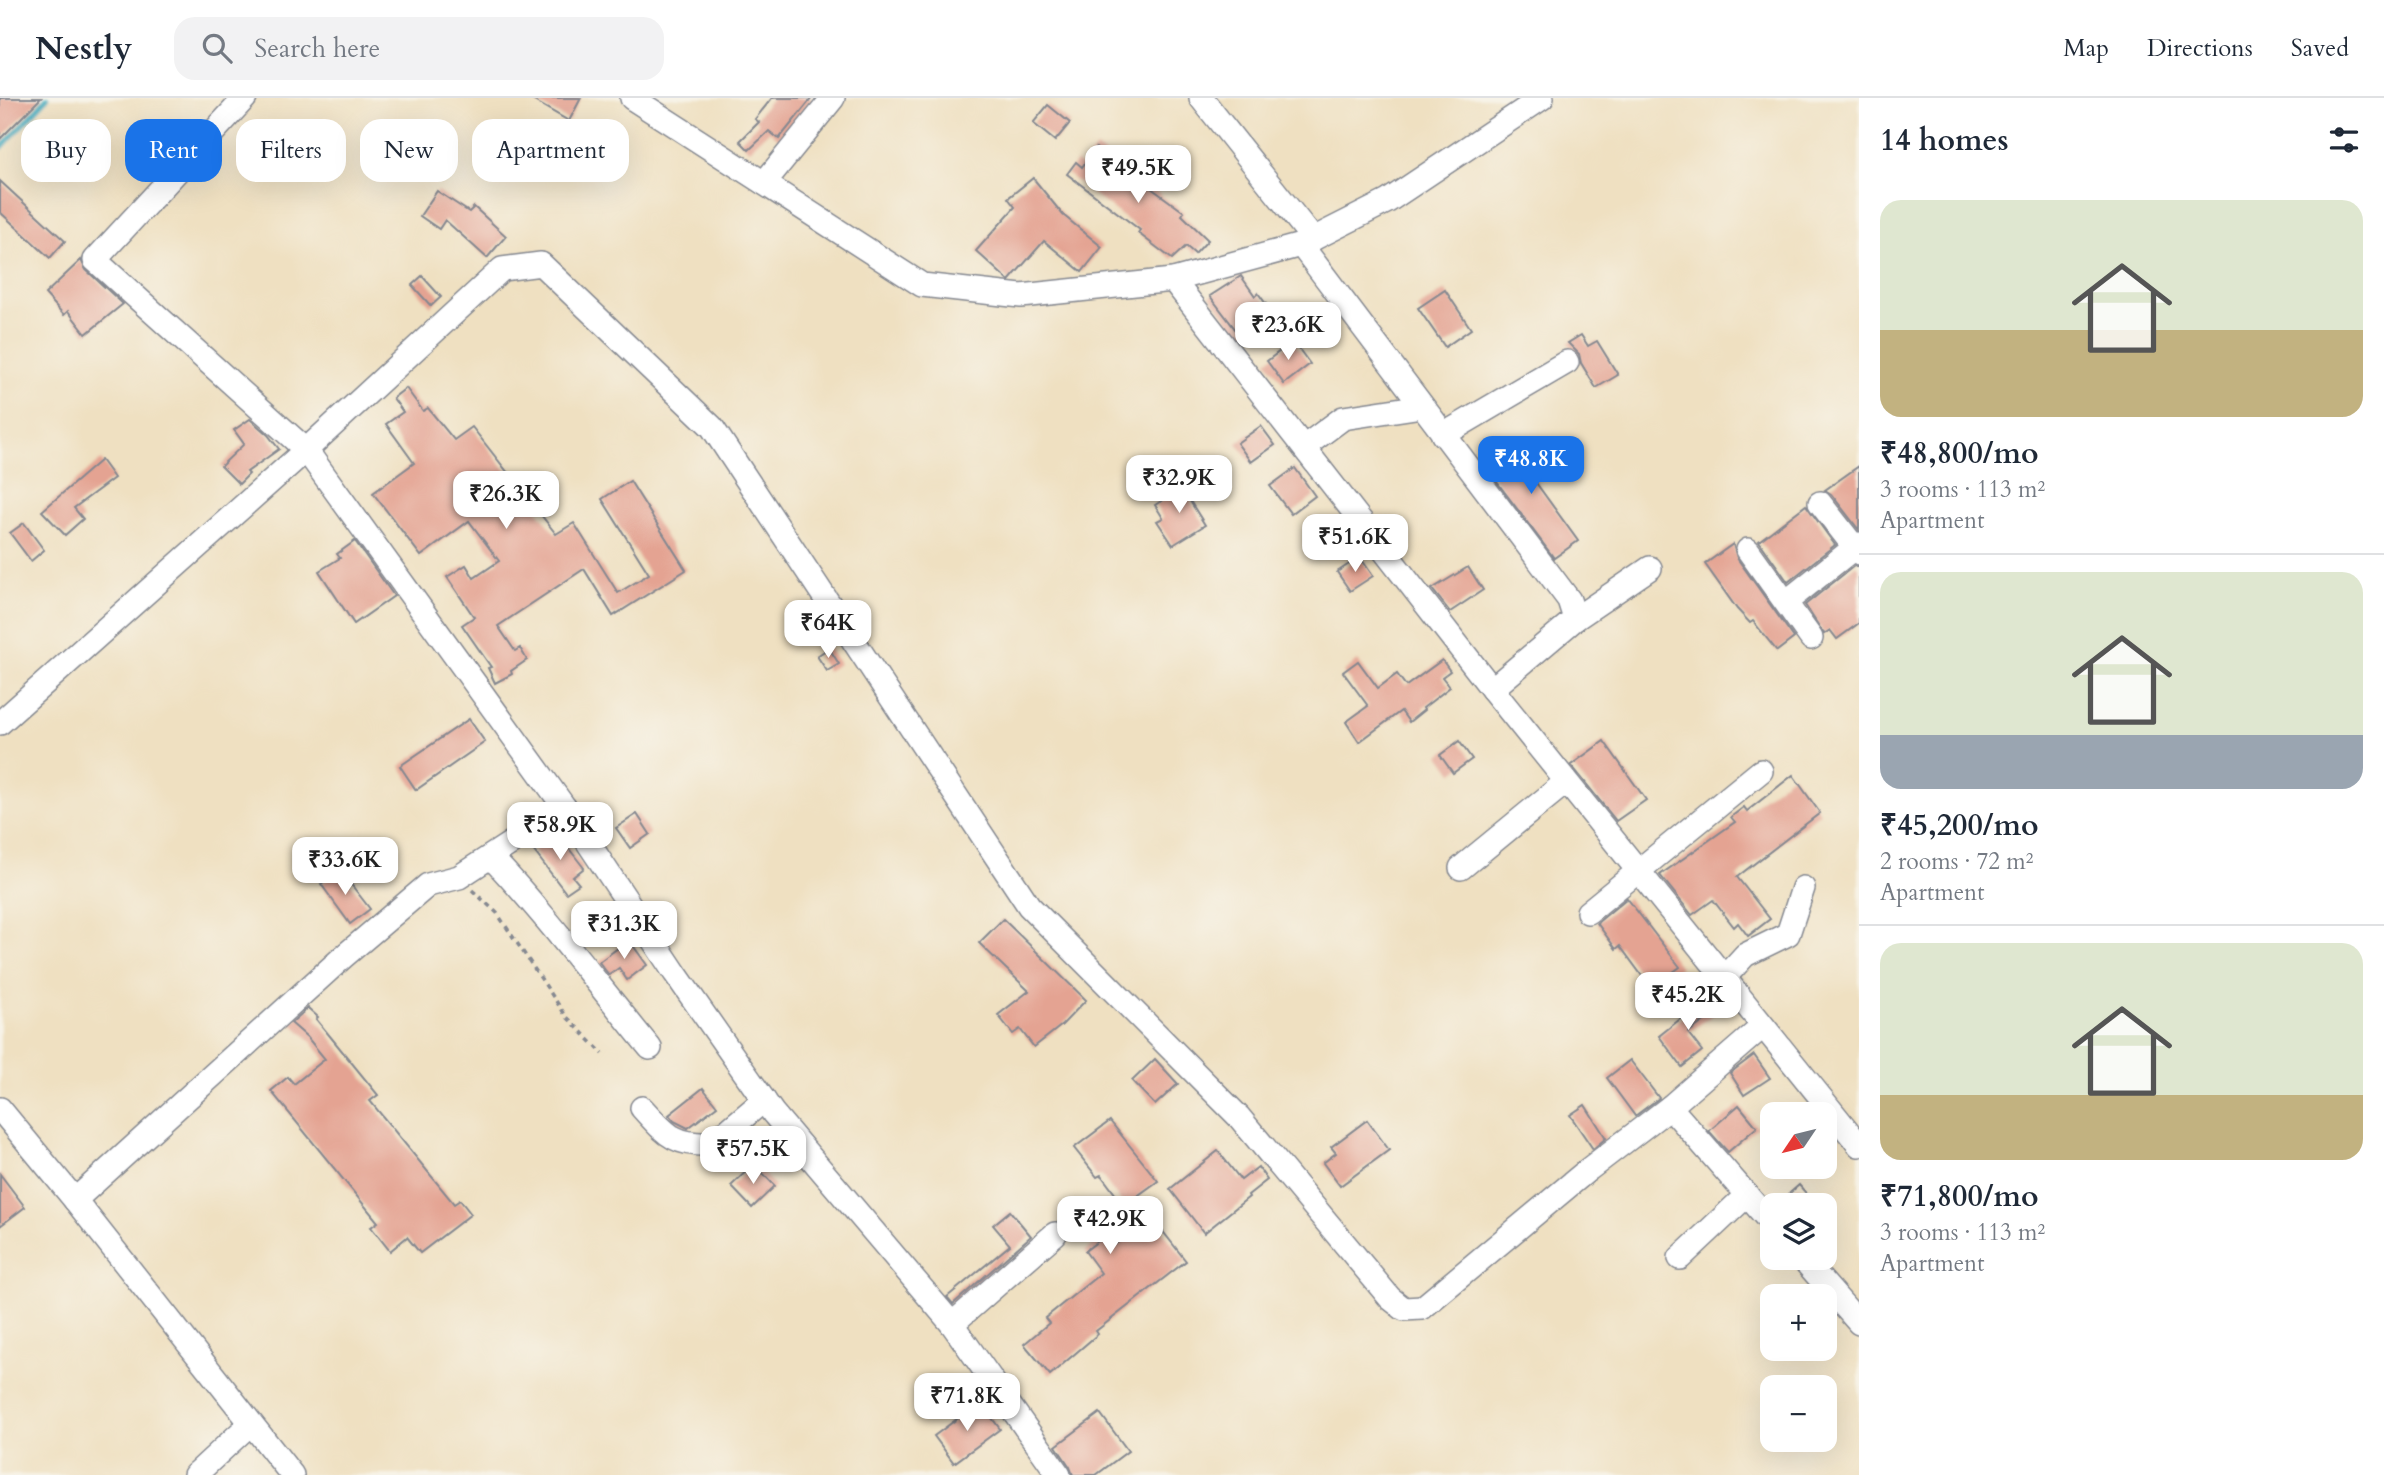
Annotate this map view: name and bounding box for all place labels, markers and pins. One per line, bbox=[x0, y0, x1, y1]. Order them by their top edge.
pin: ₹49.5K bbox=[1081, 146, 1195, 205]
pin: ₹23.6K bbox=[1231, 302, 1345, 362]
pin: ₹48.8K bbox=[1474, 436, 1588, 496]
pin: ₹32.9K bbox=[1122, 456, 1236, 515]
pin: ₹26.3K bbox=[449, 472, 563, 531]
pin: ₹51.6K bbox=[1298, 514, 1412, 574]
pin: ₹64K bbox=[787, 601, 869, 660]
pin: ₹58.9K bbox=[503, 802, 617, 862]
pin: ₹33.6K bbox=[288, 838, 402, 897]
pin: ₹31.3K bbox=[567, 902, 681, 961]
pin: ₹45.2K bbox=[1631, 972, 1745, 1032]
pin: ₹57.5K bbox=[696, 1126, 810, 1186]
pin: ₹42.9K bbox=[1053, 1196, 1167, 1256]
pin: ₹71.8K bbox=[910, 1374, 1024, 1433]

